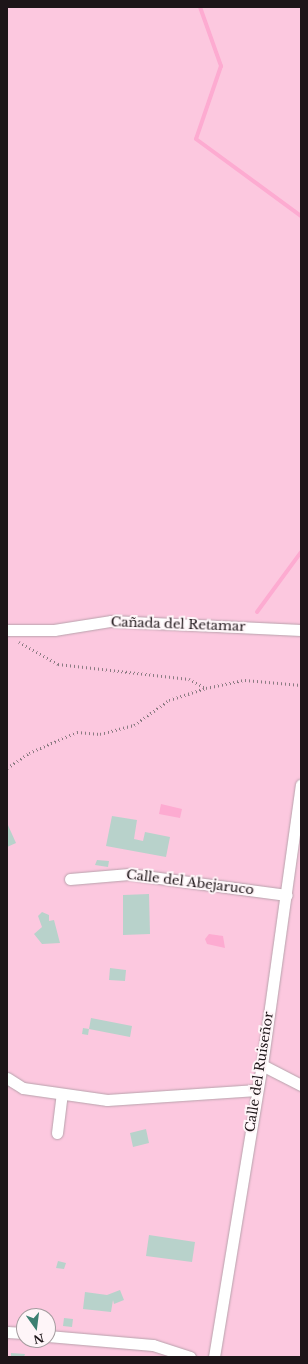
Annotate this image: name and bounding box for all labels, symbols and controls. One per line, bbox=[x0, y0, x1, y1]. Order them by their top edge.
street label: Cañada del Retamar bbox=[110, 615, 246, 635]
street label: Calle del Abejaruco bbox=[125, 867, 255, 899]
street label: Calle del Ruiseñor bbox=[243, 1011, 277, 1133]
north arrow bbox=[16, 1308, 56, 1348]
text: N bbox=[32, 1331, 45, 1347]

